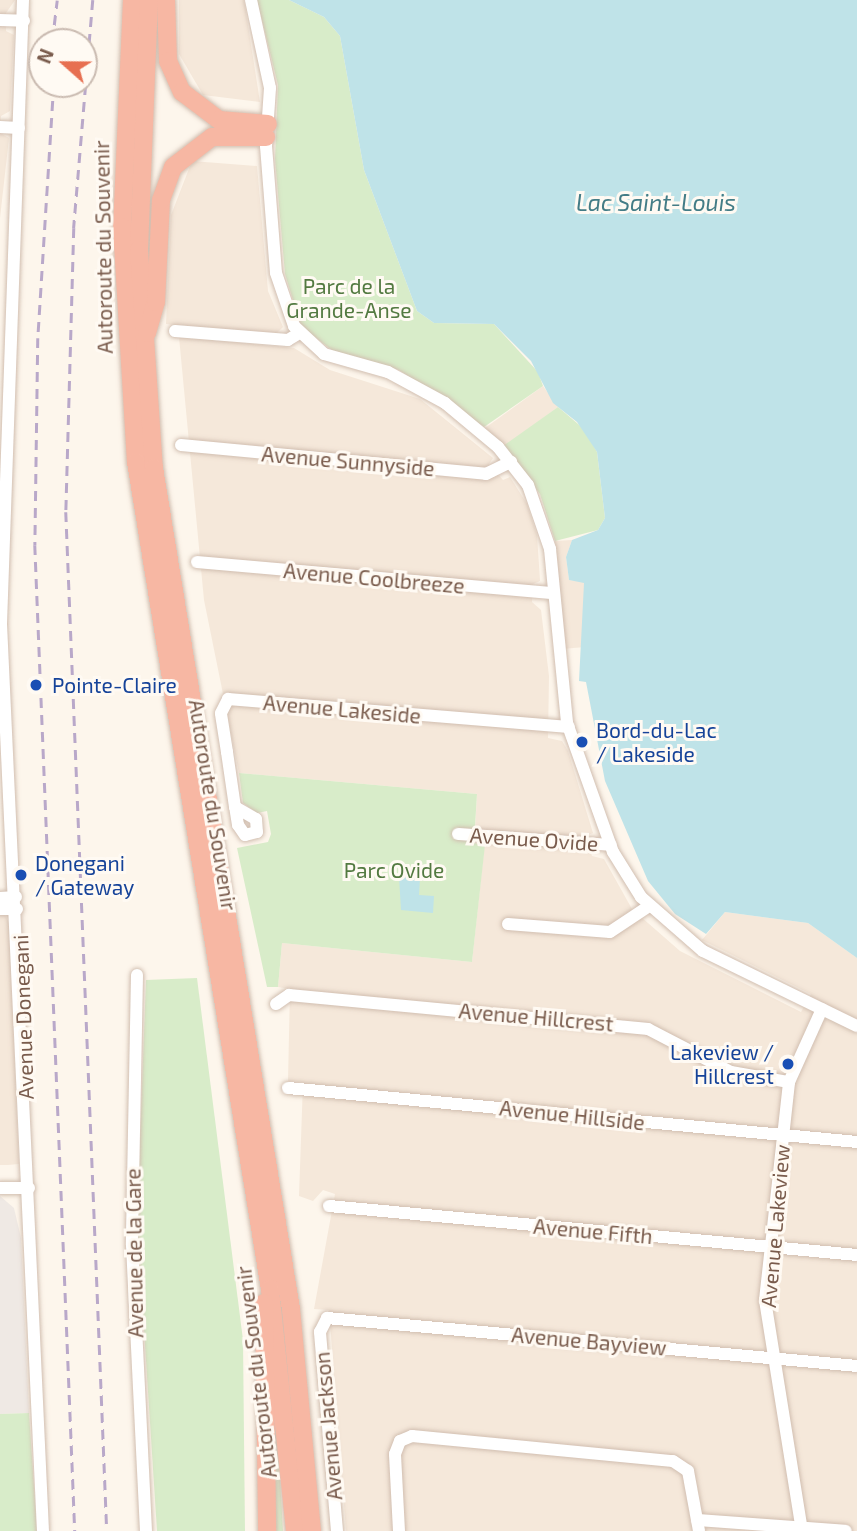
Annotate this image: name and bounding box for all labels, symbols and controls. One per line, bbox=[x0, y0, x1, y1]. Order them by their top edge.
north arrow bbox=[28, 28, 98, 98]
text: N bbox=[32, 45, 58, 67]
street label: Autoroute du Souvenir bbox=[89, 140, 117, 354]
water label: Lac Saint-Louis bbox=[576, 188, 736, 216]
park label: Parc de la Grande-Anse bbox=[286, 273, 412, 323]
street label: Avenue Sunnyside bbox=[260, 441, 436, 481]
street label: Avenue Coolbreeze bbox=[282, 558, 466, 598]
place label: Pointe-Claire bbox=[52, 672, 177, 698]
marker: Pointe-Claire bbox=[26, 675, 46, 695]
street label: Avenue Lakeside bbox=[262, 690, 422, 728]
street label: Autoroute du Souvenir bbox=[184, 698, 242, 912]
place label: Bord-du-Lac / Lakeside bbox=[596, 717, 717, 767]
marker: Bord-du-Lac / Lakeside bbox=[574, 734, 590, 750]
street label: Avenue Ovide bbox=[469, 822, 599, 856]
place label: Donegani / Gateway bbox=[35, 850, 134, 900]
park label: Parc Ovide bbox=[344, 857, 444, 883]
marker: Donegani / Gateway bbox=[13, 867, 29, 883]
street label: Avenue Donegani bbox=[8, 934, 38, 1100]
street label: Avenue Hillcrest bbox=[458, 998, 614, 1036]
place label: Lakeview / Hillcrest bbox=[670, 1039, 774, 1089]
marker: Lakeview / Hillcrest bbox=[780, 1056, 796, 1072]
street label: Avenue Hillside bbox=[498, 1095, 646, 1135]
street label: Avenue Lakeview bbox=[755, 1143, 795, 1309]
street label: Avenue de la Gare bbox=[120, 1168, 148, 1338]
street label: Avenue Fifth bbox=[532, 1213, 654, 1249]
street label: Autoroute du Souvenir bbox=[230, 1265, 282, 1479]
street label: Avenue Bayview bbox=[510, 1322, 668, 1360]
street label: Avenue Jackson bbox=[309, 1350, 347, 1502]

